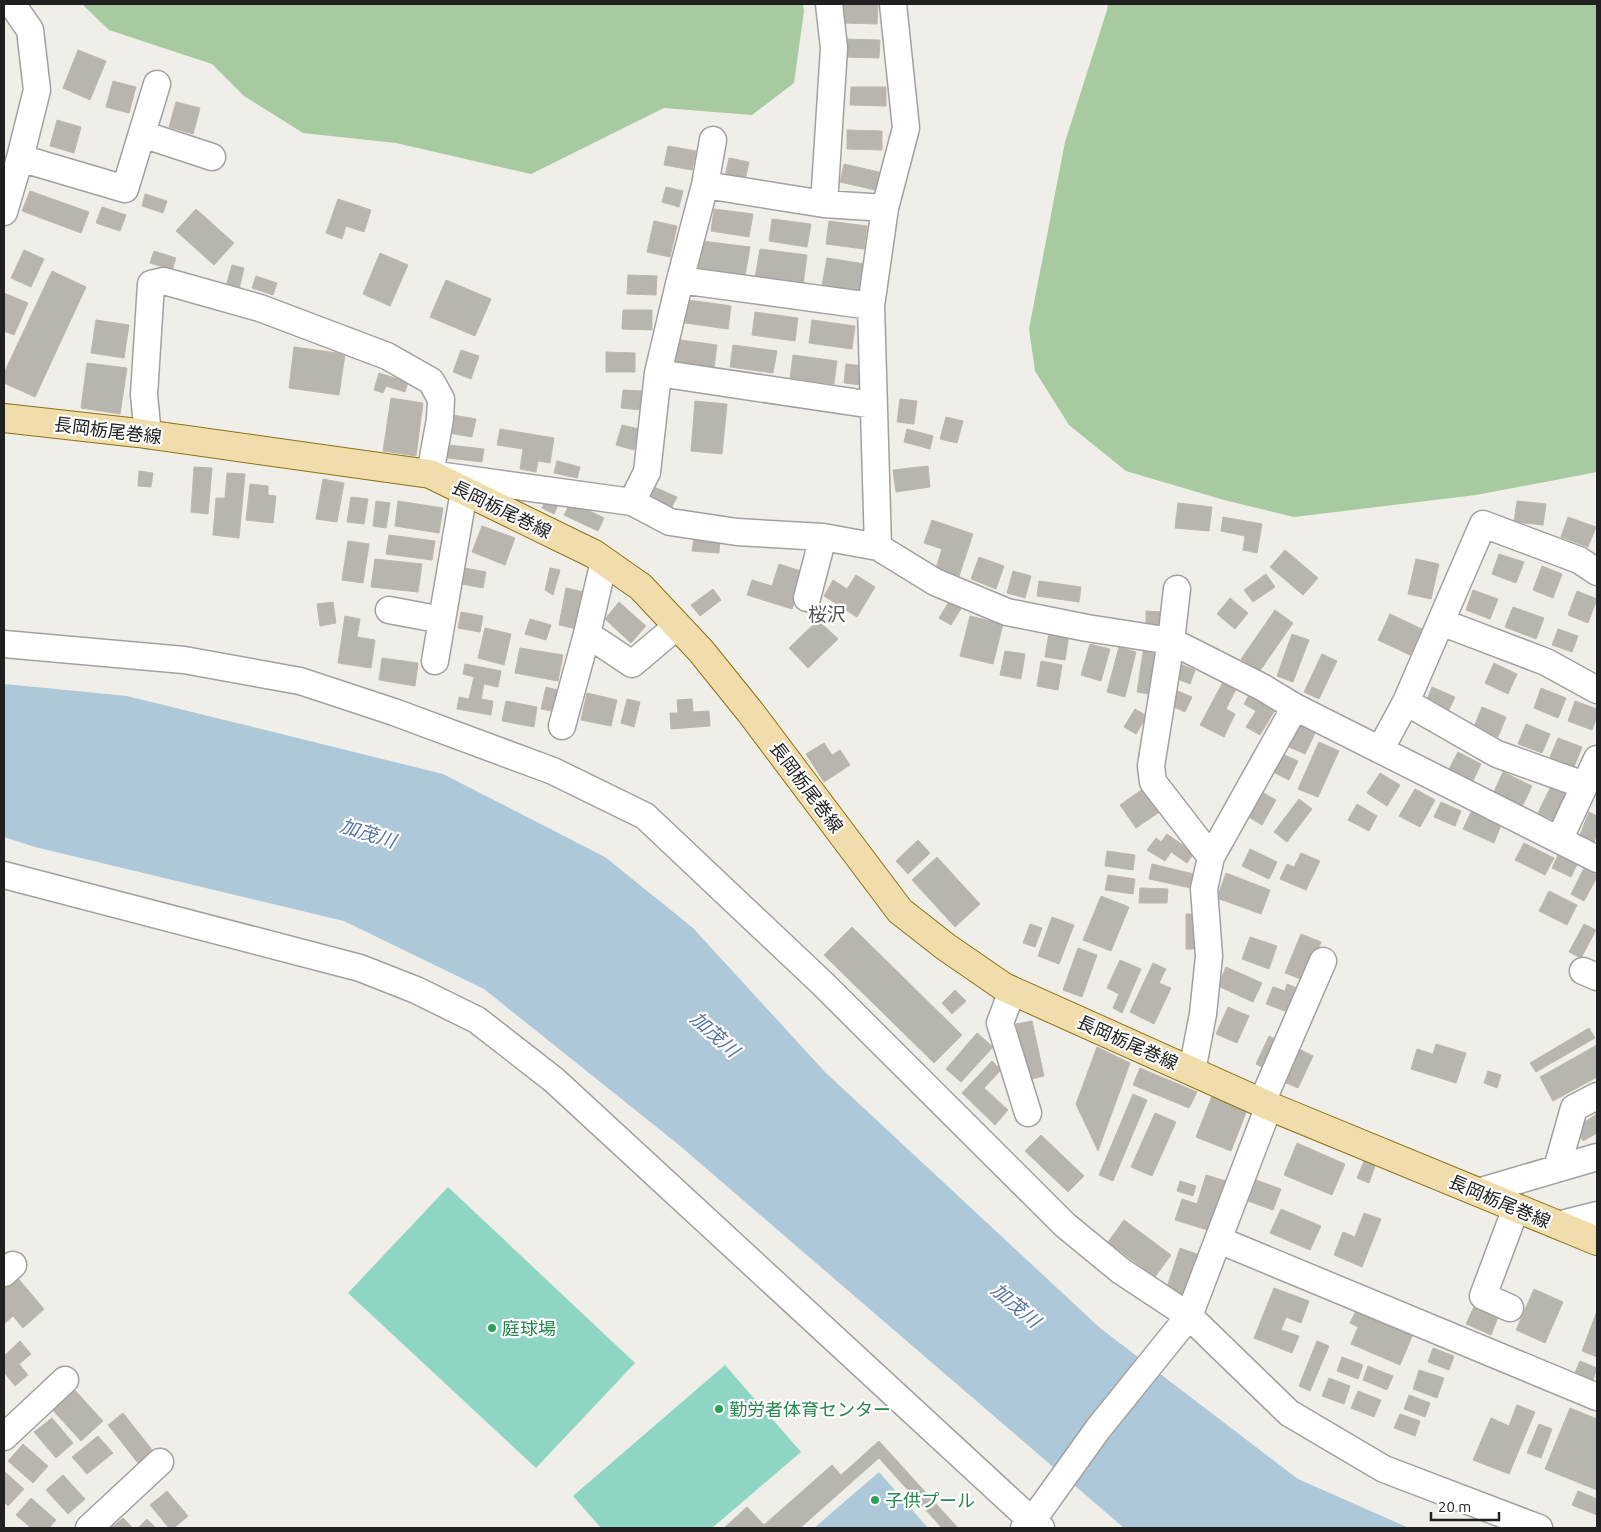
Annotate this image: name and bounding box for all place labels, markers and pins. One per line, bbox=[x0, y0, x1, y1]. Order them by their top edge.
place label: 庭球場 bbox=[502, 1318, 556, 1338]
marker: 庭球場 bbox=[486, 1322, 498, 1334]
place label: 勤労者体育センター bbox=[729, 1399, 891, 1419]
marker: 勤労者体育センター bbox=[713, 1403, 725, 1415]
place label: 子供プール bbox=[885, 1490, 975, 1510]
marker: 子供プール bbox=[869, 1494, 881, 1506]

